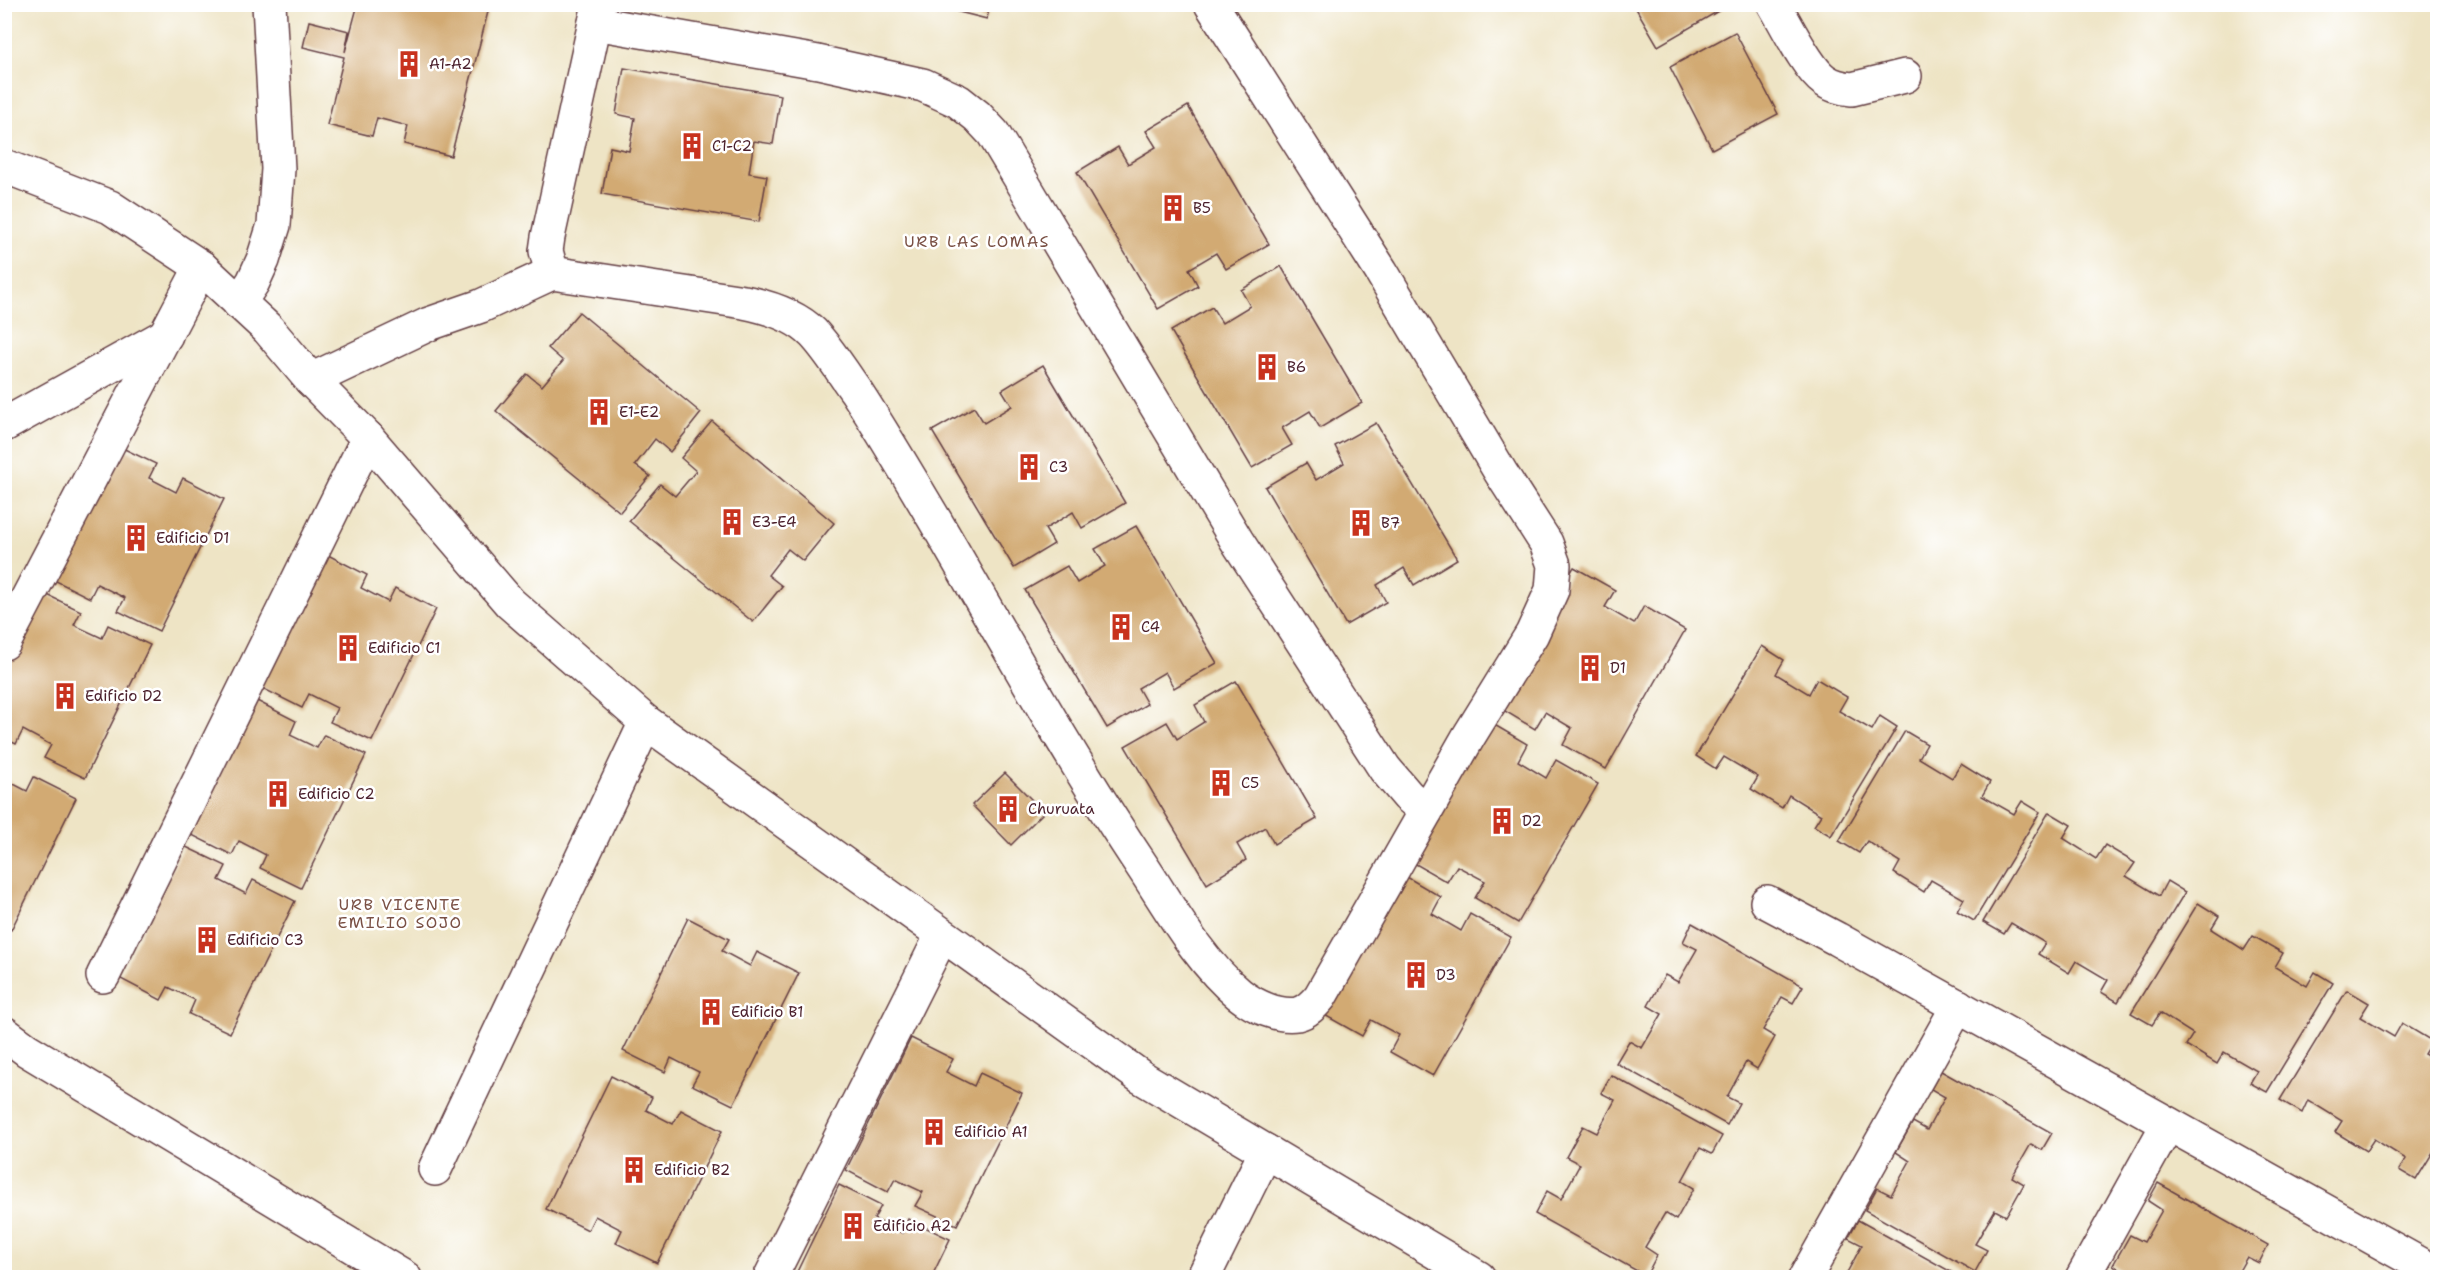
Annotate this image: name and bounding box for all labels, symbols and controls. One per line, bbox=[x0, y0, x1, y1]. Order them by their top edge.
building icon: A1-A2 bbox=[394, 49, 424, 79]
place label: A1-A2 bbox=[429, 54, 472, 74]
building icon: C1-C2 bbox=[677, 131, 707, 161]
place label: C1-C2 bbox=[712, 136, 752, 156]
building icon: B5 bbox=[1158, 193, 1188, 223]
place label: B5 bbox=[1193, 198, 1211, 218]
district label: URB LAS LOMAS bbox=[904, 231, 1050, 252]
building icon: B6 bbox=[1252, 352, 1282, 382]
place label: B6 bbox=[1287, 357, 1306, 377]
building icon: E1-E2 bbox=[584, 397, 614, 427]
place label: E1-E2 bbox=[619, 402, 659, 422]
building icon: C3 bbox=[1014, 452, 1044, 482]
place label: C3 bbox=[1049, 457, 1068, 477]
building icon: E3-E4 bbox=[717, 507, 747, 537]
building icon: B7 bbox=[1346, 508, 1376, 538]
place label: E3-E4 bbox=[752, 512, 796, 532]
place label: B7 bbox=[1381, 513, 1400, 533]
building icon: Edificio D1 bbox=[121, 523, 151, 553]
place label: Edificio D1 bbox=[156, 528, 229, 548]
building icon: C4 bbox=[1106, 612, 1136, 642]
place label: C4 bbox=[1141, 617, 1160, 637]
building icon: Edificio C1 bbox=[333, 633, 363, 663]
place label: Edificio C1 bbox=[368, 638, 441, 658]
building icon: D1 bbox=[1575, 653, 1605, 683]
place label: D1 bbox=[1610, 658, 1626, 678]
building icon: Edificio D2 bbox=[50, 681, 80, 711]
place label: Edificio D2 bbox=[85, 686, 162, 706]
building icon: C5 bbox=[1206, 768, 1236, 798]
place label: C5 bbox=[1241, 773, 1259, 793]
building icon: Edificio C2 bbox=[263, 779, 293, 809]
place label: Edificio C2 bbox=[298, 784, 375, 804]
building icon: Churuata bbox=[993, 794, 1023, 824]
place label: Churuata bbox=[1028, 799, 1095, 819]
building icon: D2 bbox=[1487, 806, 1517, 836]
place label: D2 bbox=[1522, 811, 1542, 831]
district label: URB VICENTE EMILIO SOJO bbox=[337, 894, 463, 933]
building icon: Edificio C3 bbox=[192, 925, 222, 955]
place label: Edificio C3 bbox=[227, 930, 304, 950]
building icon: D3 bbox=[1401, 960, 1431, 990]
place label: D3 bbox=[1436, 965, 1456, 985]
building icon: Edificio B1 bbox=[696, 997, 726, 1027]
place label: Edificio B1 bbox=[731, 1002, 804, 1022]
building icon: Edificio A1 bbox=[919, 1117, 949, 1147]
place label: Edificio A1 bbox=[954, 1122, 1028, 1142]
building icon: Edificio B2 bbox=[619, 1155, 649, 1185]
place label: Edificio B2 bbox=[654, 1160, 730, 1180]
building icon: Edificio A2 bbox=[838, 1211, 868, 1241]
place label: Edificio A2 bbox=[873, 1216, 951, 1236]

